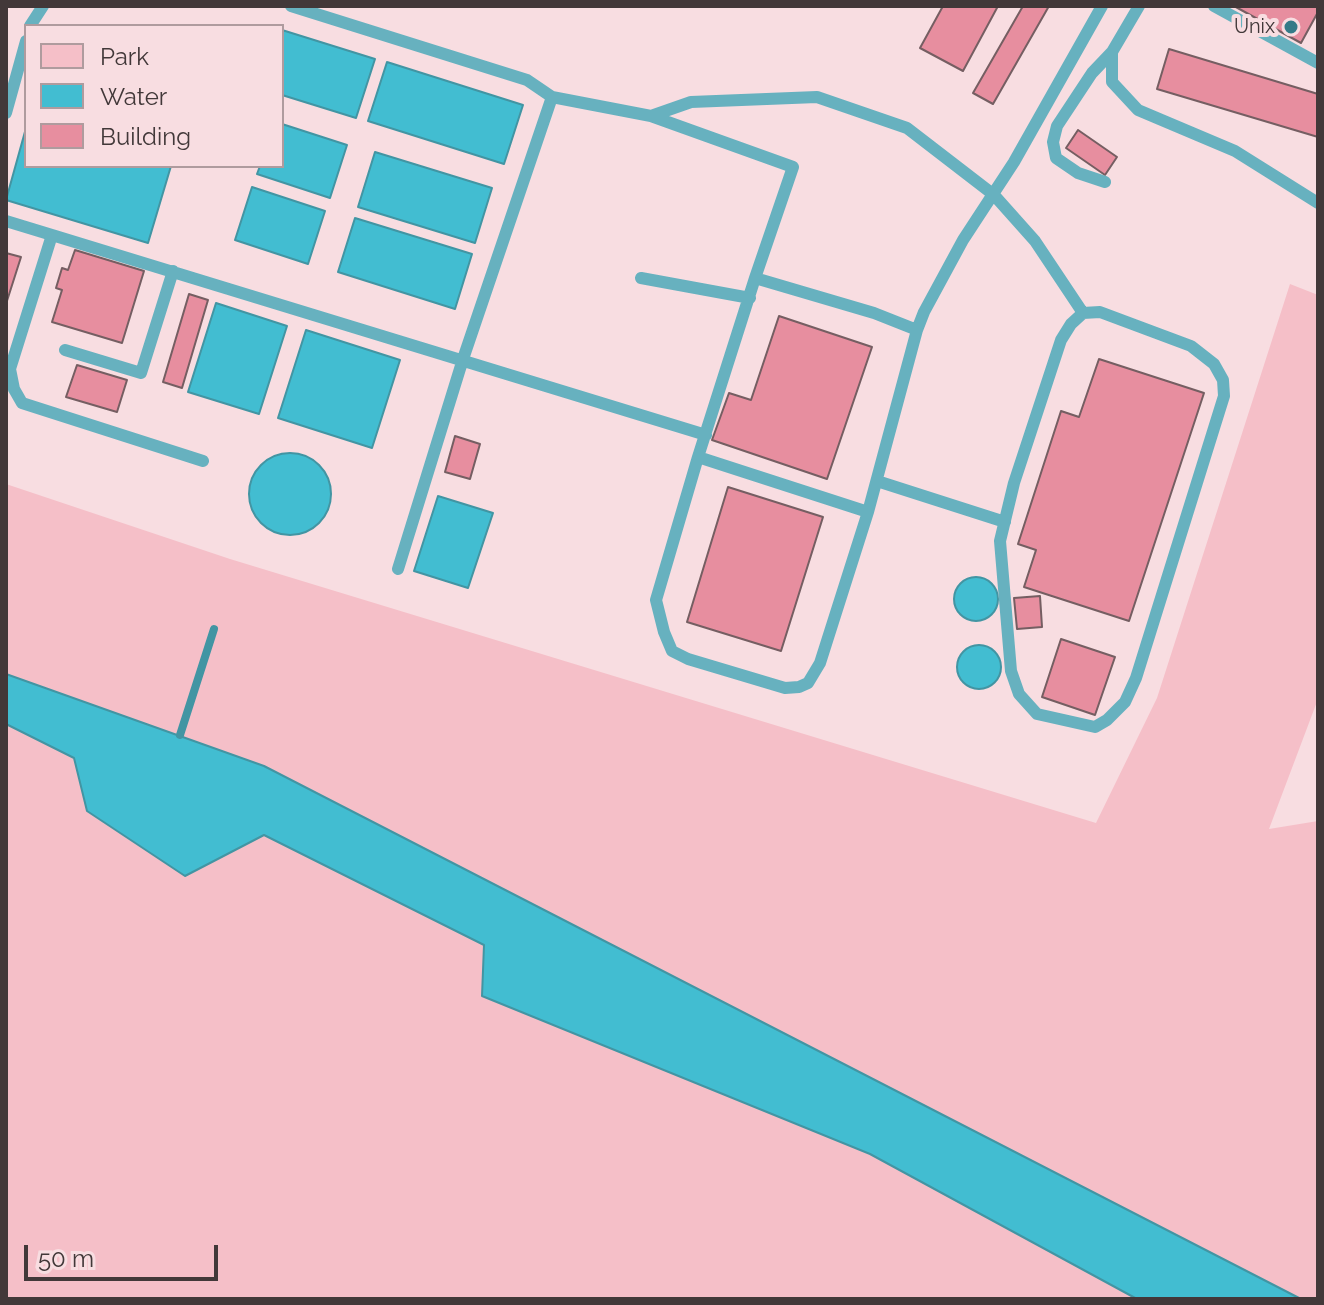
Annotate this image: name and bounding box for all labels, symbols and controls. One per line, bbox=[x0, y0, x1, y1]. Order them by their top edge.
place label: Unix bbox=[1234, 15, 1275, 39]
marker: Unix bbox=[1282, 18, 1300, 36]
legend bbox=[24, 24, 284, 168]
text: Park bbox=[100, 42, 149, 71]
text: Water bbox=[100, 82, 167, 111]
text: Building bbox=[100, 122, 191, 151]
scale bar bbox=[28, 1229, 222, 1279]
text: 50 m bbox=[38, 1244, 94, 1273]

